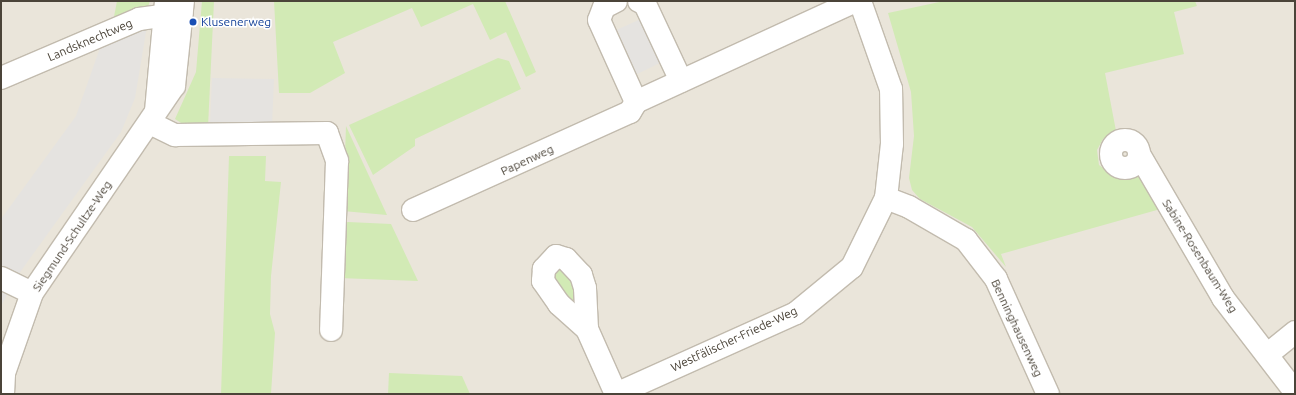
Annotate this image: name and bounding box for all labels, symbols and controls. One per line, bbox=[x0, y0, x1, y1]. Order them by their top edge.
place label: Klusenerweg bbox=[201, 15, 271, 29]
street label: Landsknechtweg bbox=[45, 16, 135, 64]
marker: Klusenerweg bbox=[188, 17, 198, 27]
street label: Papenweg bbox=[498, 142, 556, 178]
street label: Siegmund-Schultze-Weg bbox=[30, 178, 114, 294]
street label: Sabine-Rosenbaum-Weg bbox=[1159, 197, 1241, 315]
street label: Benninghausenweg bbox=[988, 277, 1046, 379]
street label: Westfälischer-Friede-Weg bbox=[668, 303, 800, 375]

